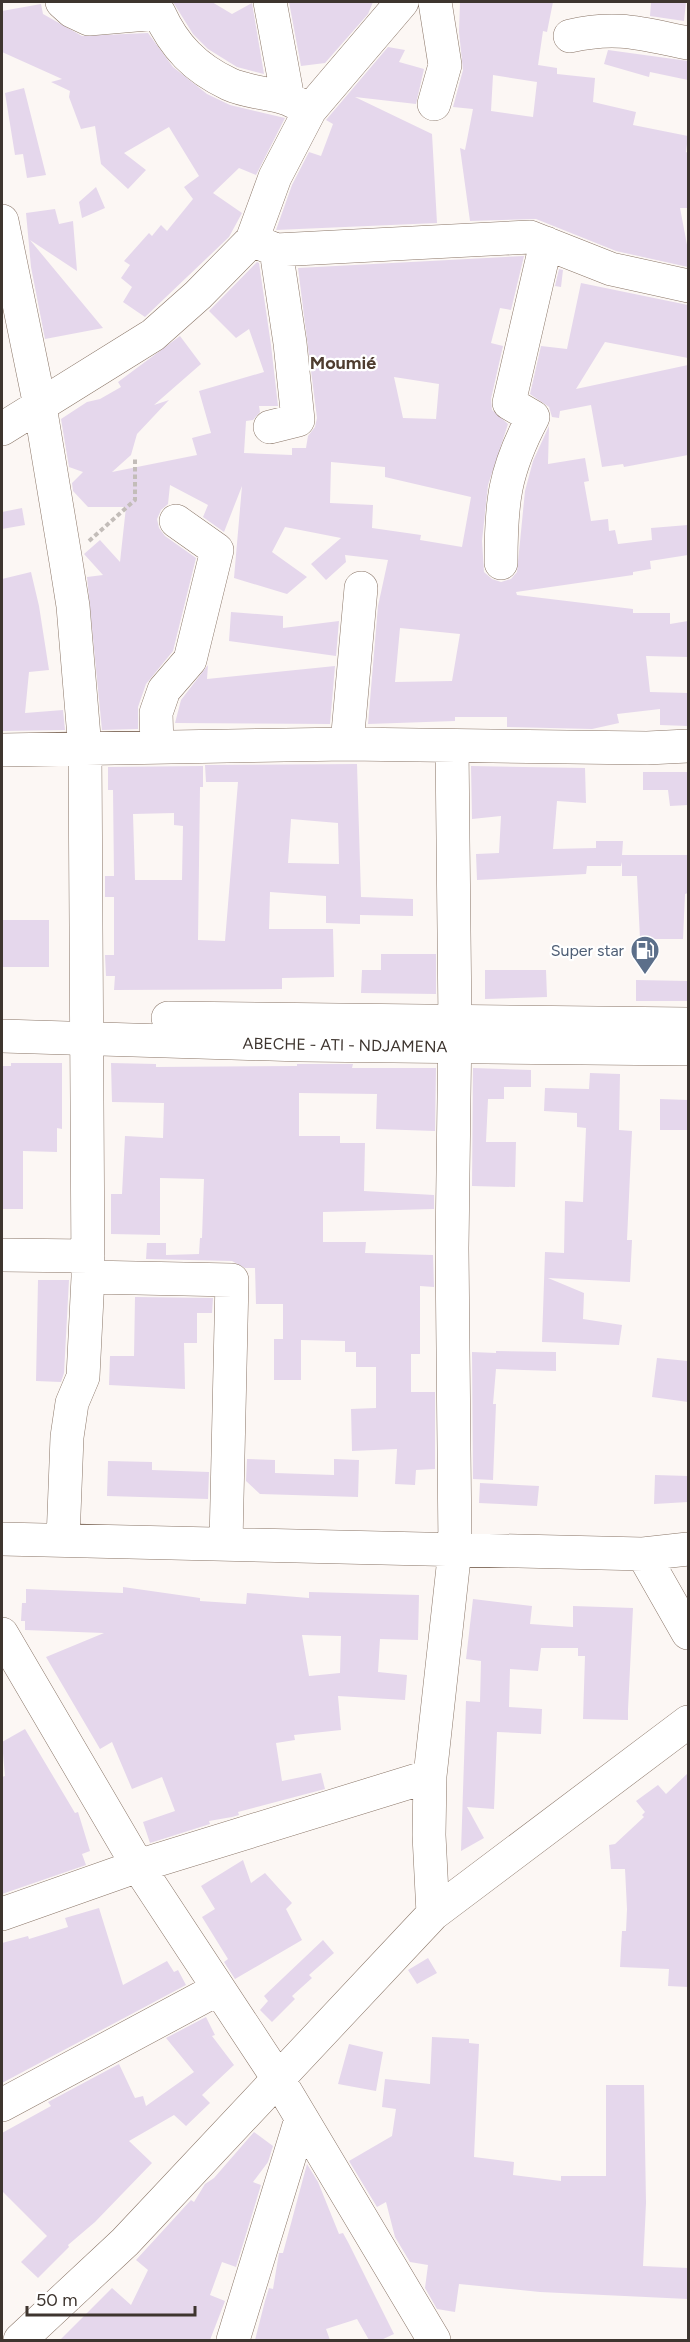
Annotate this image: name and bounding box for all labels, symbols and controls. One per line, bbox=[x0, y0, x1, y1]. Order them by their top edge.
district label: Moumié bbox=[310, 352, 376, 374]
fuel station icon: Super star bbox=[629, 934, 661, 976]
place label: Super star bbox=[551, 941, 625, 960]
street label: ABECHE - ATI - NDJAMENA bbox=[242, 1034, 448, 1056]
scale bar bbox=[27, 2279, 195, 2317]
text: 50 m bbox=[36, 2289, 78, 2311]

